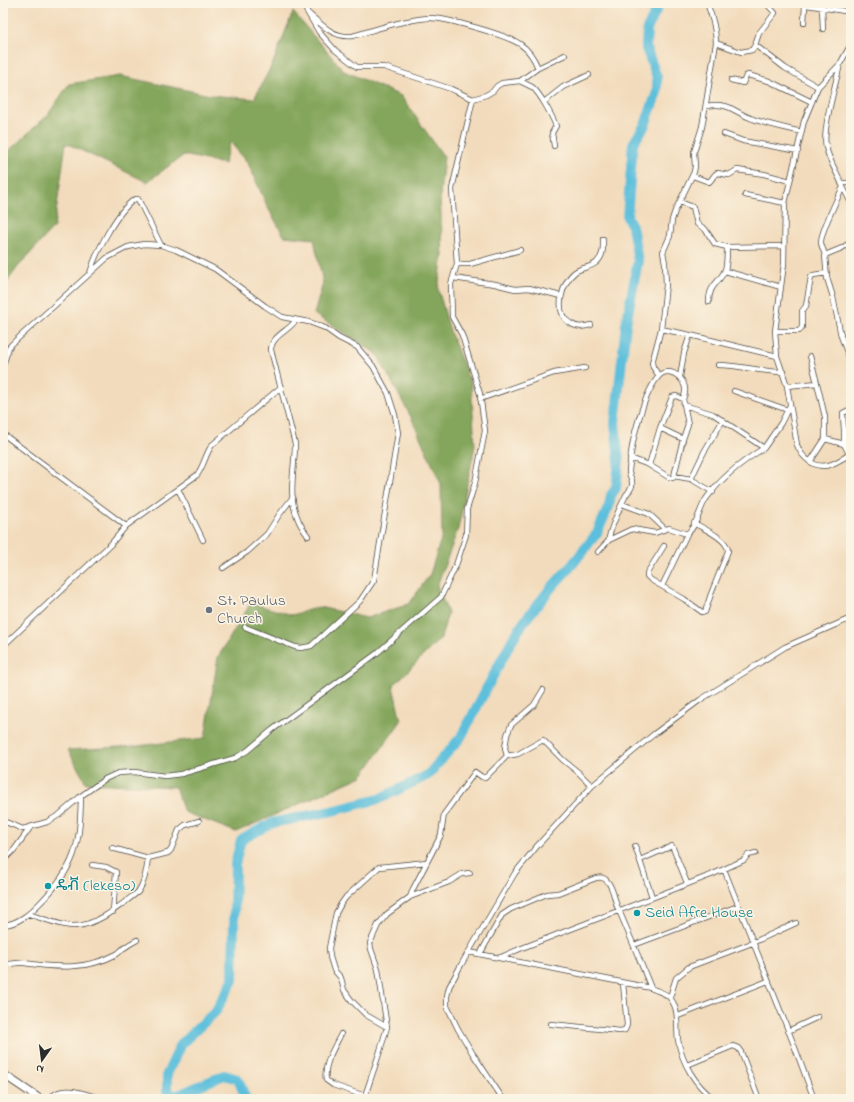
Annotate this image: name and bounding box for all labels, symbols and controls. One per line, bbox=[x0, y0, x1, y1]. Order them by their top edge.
place label: St. Paulus Church bbox=[217, 589, 286, 631]
marker: St. Paulus Church bbox=[204, 605, 214, 615]
place label: ዴቭ (lekeso) bbox=[56, 874, 136, 898]
marker: ዴቭ (lekeso) bbox=[43, 881, 53, 891]
place label: Seid Afre House bbox=[645, 901, 754, 925]
marker: Seid Afre House bbox=[632, 908, 642, 918]
north arrow bbox=[22, 1040, 62, 1080]
text: N bbox=[34, 1060, 45, 1077]

